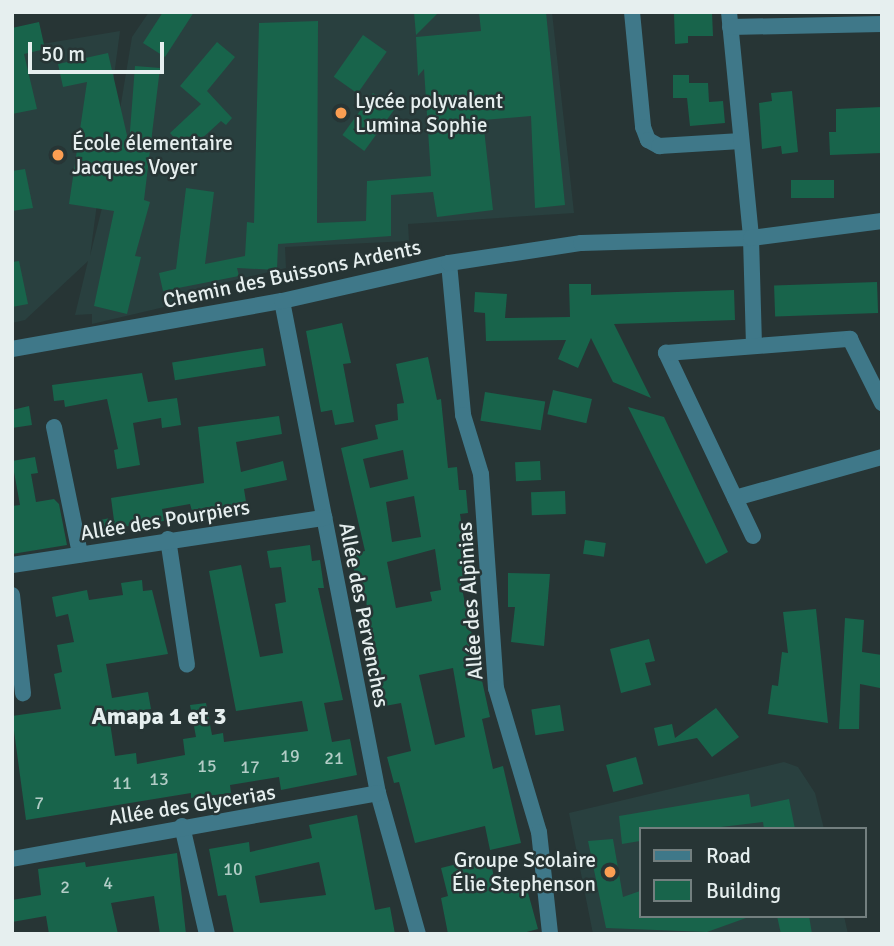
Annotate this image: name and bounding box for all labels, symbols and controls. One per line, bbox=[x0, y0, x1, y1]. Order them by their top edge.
scale bar bbox=[32, 28, 168, 72]
text: 50 m bbox=[41, 41, 85, 67]
place label: Lycée polyvalent Lumina Sophie bbox=[355, 88, 503, 138]
marker: Lycée polyvalent Lumina Sophie bbox=[333, 105, 349, 121]
place label: École élementaire Jacques Voyer bbox=[72, 130, 233, 180]
marker: École élementaire Jacques Voyer bbox=[50, 147, 66, 163]
street label: Chemin des Buissons Ardents bbox=[161, 234, 423, 314]
street label: Allée des Pourpiers bbox=[78, 494, 252, 546]
street label: Allée des Pervenches bbox=[334, 520, 394, 710]
street label: Allée des Alpinias bbox=[452, 521, 488, 681]
district label: Amapa 1 et 3 bbox=[92, 703, 226, 731]
house number: 19 bbox=[280, 745, 300, 767]
house number: 21 bbox=[324, 747, 344, 769]
house number: 15 bbox=[197, 755, 217, 777]
house number: 17 bbox=[240, 756, 260, 778]
house number: 13 bbox=[149, 768, 169, 790]
house number: 11 bbox=[112, 772, 132, 794]
street label: Allée des Glycerias bbox=[107, 779, 277, 831]
house number: 7 bbox=[34, 792, 44, 814]
legend bbox=[638, 827, 866, 918]
text: Road bbox=[706, 843, 751, 869]
place label: Groupe Scolaire Élie Stephenson bbox=[452, 847, 596, 897]
house number: 10 bbox=[223, 858, 243, 880]
marker: Groupe Scolaire Élie Stephenson bbox=[602, 864, 618, 880]
house number: 4 bbox=[103, 872, 113, 894]
house number: 2 bbox=[60, 876, 70, 898]
text: Building bbox=[706, 878, 781, 904]

